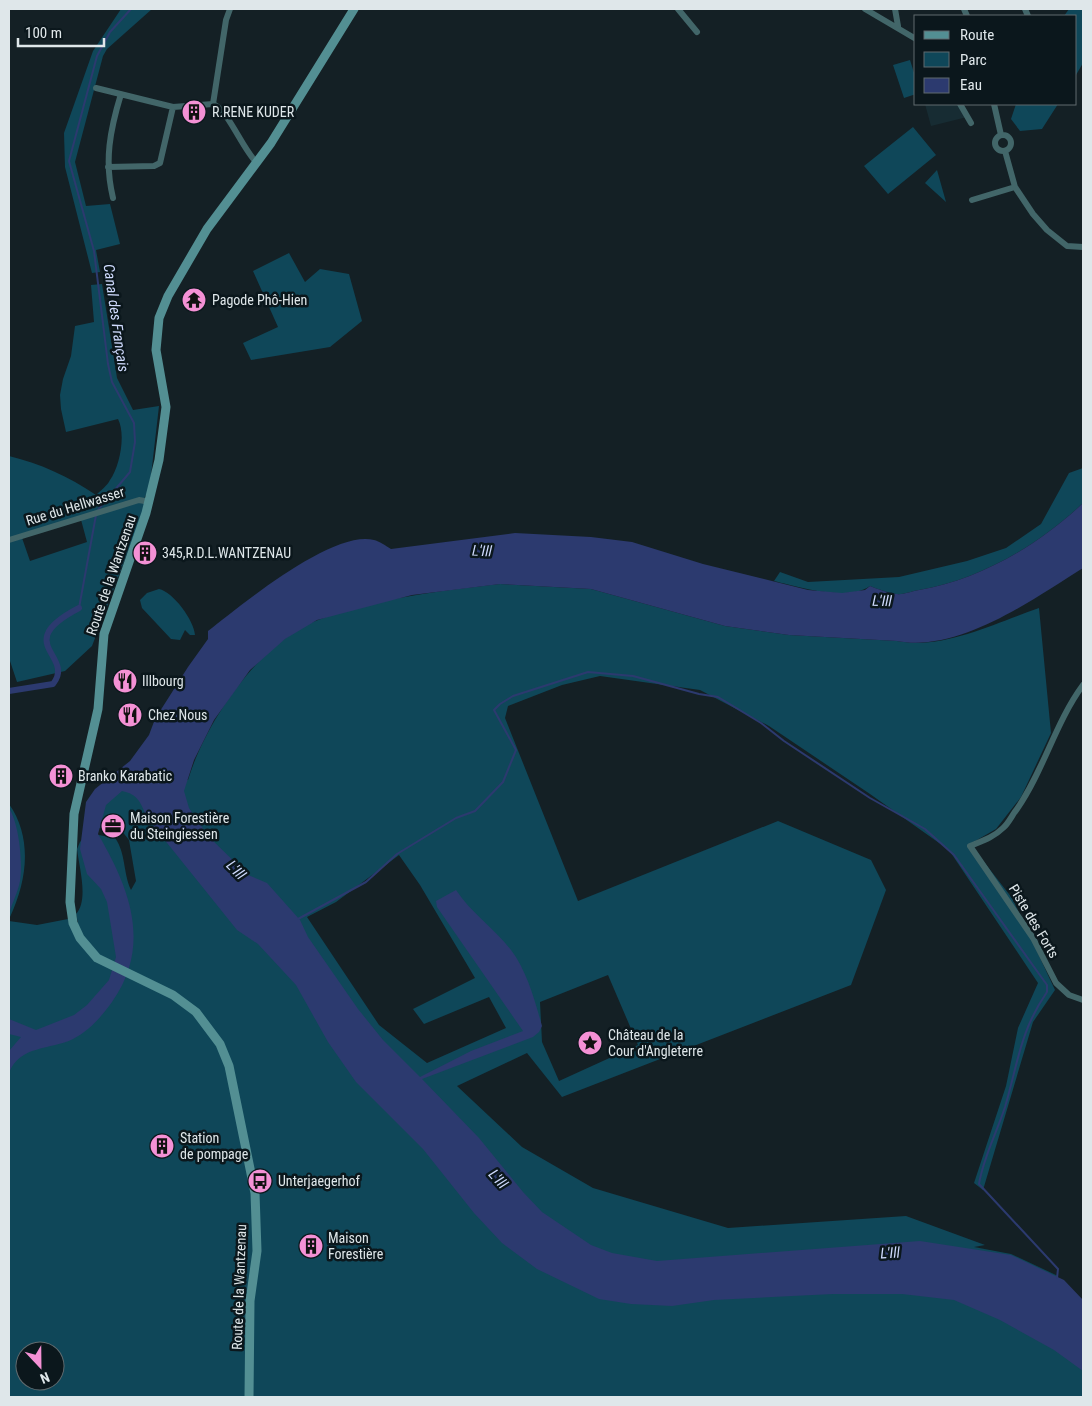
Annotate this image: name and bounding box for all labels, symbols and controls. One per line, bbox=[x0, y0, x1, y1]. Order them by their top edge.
scale bar bbox=[18, 15, 104, 47]
legend bbox=[914, 15, 1077, 105]
text: 100 m bbox=[25, 24, 62, 42]
text: Route bbox=[960, 26, 994, 44]
text: Parc bbox=[960, 51, 987, 69]
text: Eau bbox=[960, 76, 982, 94]
building icon: R.RENE KUDER bbox=[181, 99, 207, 125]
place label: R.RENE KUDER bbox=[212, 104, 295, 120]
water label: Canal des Français bbox=[100, 263, 133, 373]
temple icon: Pagode Phô-Hien bbox=[181, 287, 207, 313]
place label: Pagode Phô-Hien bbox=[212, 292, 307, 308]
street label: Rue du Hellwasser bbox=[24, 483, 126, 529]
street label: Route de la Wantzenau bbox=[83, 513, 139, 637]
building icon: 345,R.D.L.WANTZENAU bbox=[132, 540, 158, 566]
water label: L'Ill bbox=[472, 541, 493, 561]
place label: 345,R.D.L.WANTZENAU bbox=[162, 545, 291, 561]
water label: L'Ill bbox=[872, 592, 893, 610]
restaurant icon: Illbourg bbox=[112, 668, 138, 694]
place label: Illbourg bbox=[142, 673, 184, 689]
restaurant icon: Chez Nous bbox=[117, 702, 143, 728]
place label: Chez Nous bbox=[148, 707, 207, 723]
building icon: Branko Karabatic bbox=[48, 763, 74, 789]
place label: Branko Karabatic bbox=[78, 768, 172, 784]
place label: Maison Forestière du Steingiessen bbox=[130, 810, 230, 842]
office icon: Maison Forestière du Steingiessen bbox=[100, 813, 126, 839]
water label: L'Ill bbox=[223, 857, 250, 884]
street label: Piste des Forts bbox=[1006, 881, 1062, 961]
place label: Château de la Cour d'Angleterre bbox=[608, 1027, 703, 1059]
place icon: Château de la Cour d'Angleterre bbox=[577, 1030, 603, 1056]
place label: Station de pompage bbox=[180, 1130, 249, 1162]
building icon: Station de pompage bbox=[149, 1133, 175, 1159]
water label: L'Ill bbox=[485, 1166, 512, 1193]
bus stop icon: Unterjaegerhof bbox=[247, 1168, 273, 1194]
place label: Unterjaegerhof bbox=[278, 1173, 361, 1189]
street label: Route de la Wantzenau bbox=[229, 1224, 249, 1350]
place label: Maison Forestière bbox=[328, 1230, 384, 1262]
building icon: Maison Forestière bbox=[298, 1233, 324, 1259]
water label: L'Ill bbox=[880, 1243, 901, 1263]
north arrow bbox=[15, 1341, 65, 1391]
text: N bbox=[38, 1369, 52, 1387]

